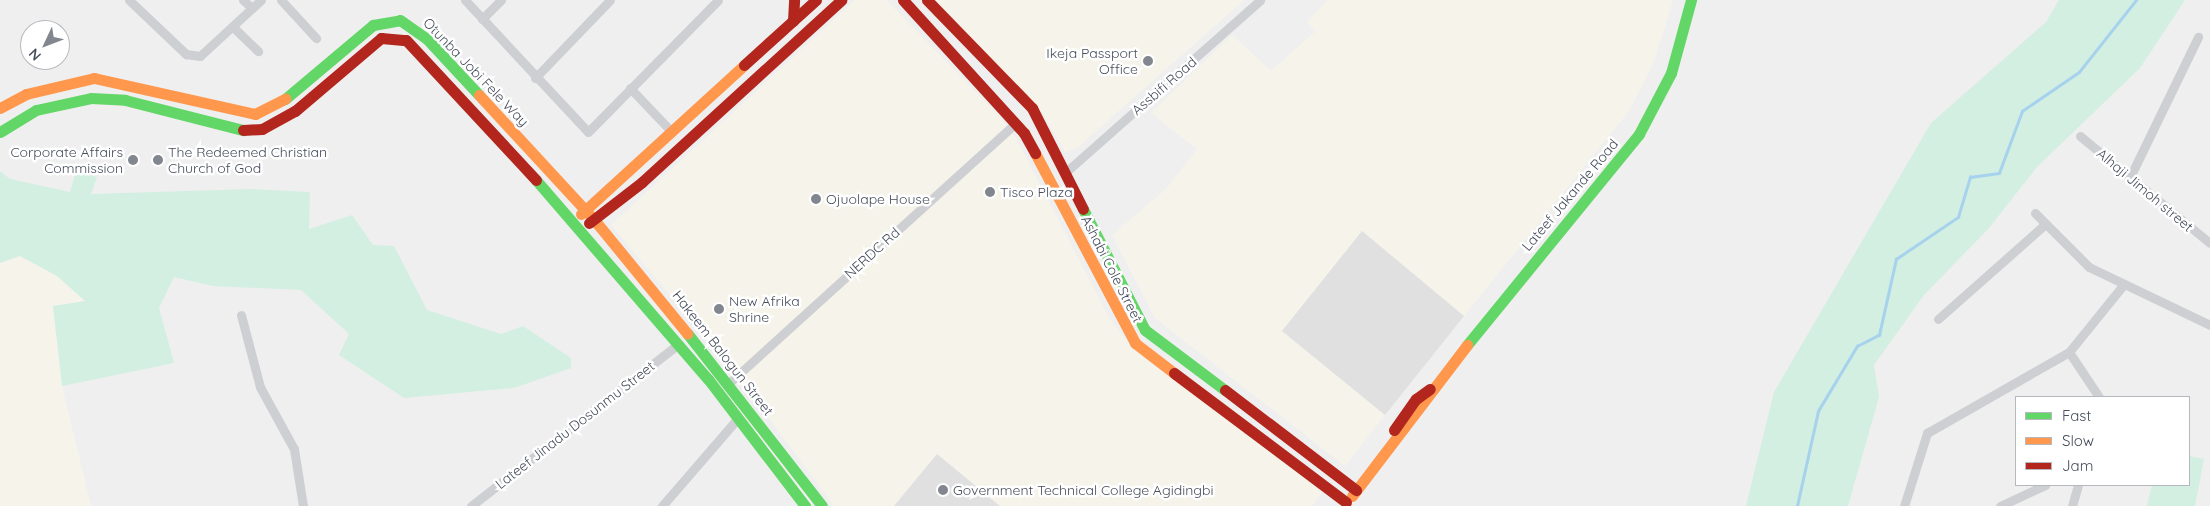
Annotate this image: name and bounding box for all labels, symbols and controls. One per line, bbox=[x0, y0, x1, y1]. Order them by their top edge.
street label: Otunba Jobi Fele Way bbox=[420, 14, 532, 130]
north arrow bbox=[20, 20, 70, 70]
text: N bbox=[25, 45, 45, 64]
place label: Ikeja Passport Office bbox=[1046, 45, 1138, 78]
street label: Assbifi Road bbox=[1128, 53, 1200, 119]
marker: Ikeja Passport Office bbox=[1142, 55, 1154, 67]
street label: Lateef Jakande Road bbox=[1518, 136, 1622, 254]
place label: Corporate Affairs Commission bbox=[10, 144, 123, 176]
place label: The Redeemed Christian Church of God bbox=[168, 144, 327, 176]
street label: Alhaji Jimoh street bbox=[2094, 145, 2196, 235]
marker: Corporate Affairs Commission bbox=[127, 154, 139, 166]
marker: The Redeemed Christian Church of God bbox=[152, 154, 164, 166]
place label: Tisco Plaza bbox=[1000, 184, 1073, 200]
marker: Tisco Plaza bbox=[984, 186, 996, 198]
place label: Ojuolape House bbox=[826, 191, 930, 207]
marker: Ojuolape House bbox=[810, 193, 822, 205]
street label: Ashabi Cole Street bbox=[1078, 213, 1146, 325]
street label: NERDC Rd bbox=[841, 224, 903, 282]
street label: Hakeem Balogun Street bbox=[669, 287, 777, 419]
place label: New Afrika Shrine bbox=[729, 293, 800, 326]
marker: New Afrika Shrine bbox=[713, 303, 725, 315]
street label: Lateef Jinadu Dosunmu Street bbox=[492, 358, 658, 492]
legend bbox=[2015, 396, 2190, 486]
text: Fast bbox=[2062, 406, 2091, 425]
text: Slow bbox=[2062, 431, 2094, 450]
text: Jam bbox=[2062, 456, 2093, 475]
place label: Government Technical College Agidingbi bbox=[953, 482, 1213, 498]
marker: Government Technical College Agidingbi bbox=[937, 484, 949, 496]

